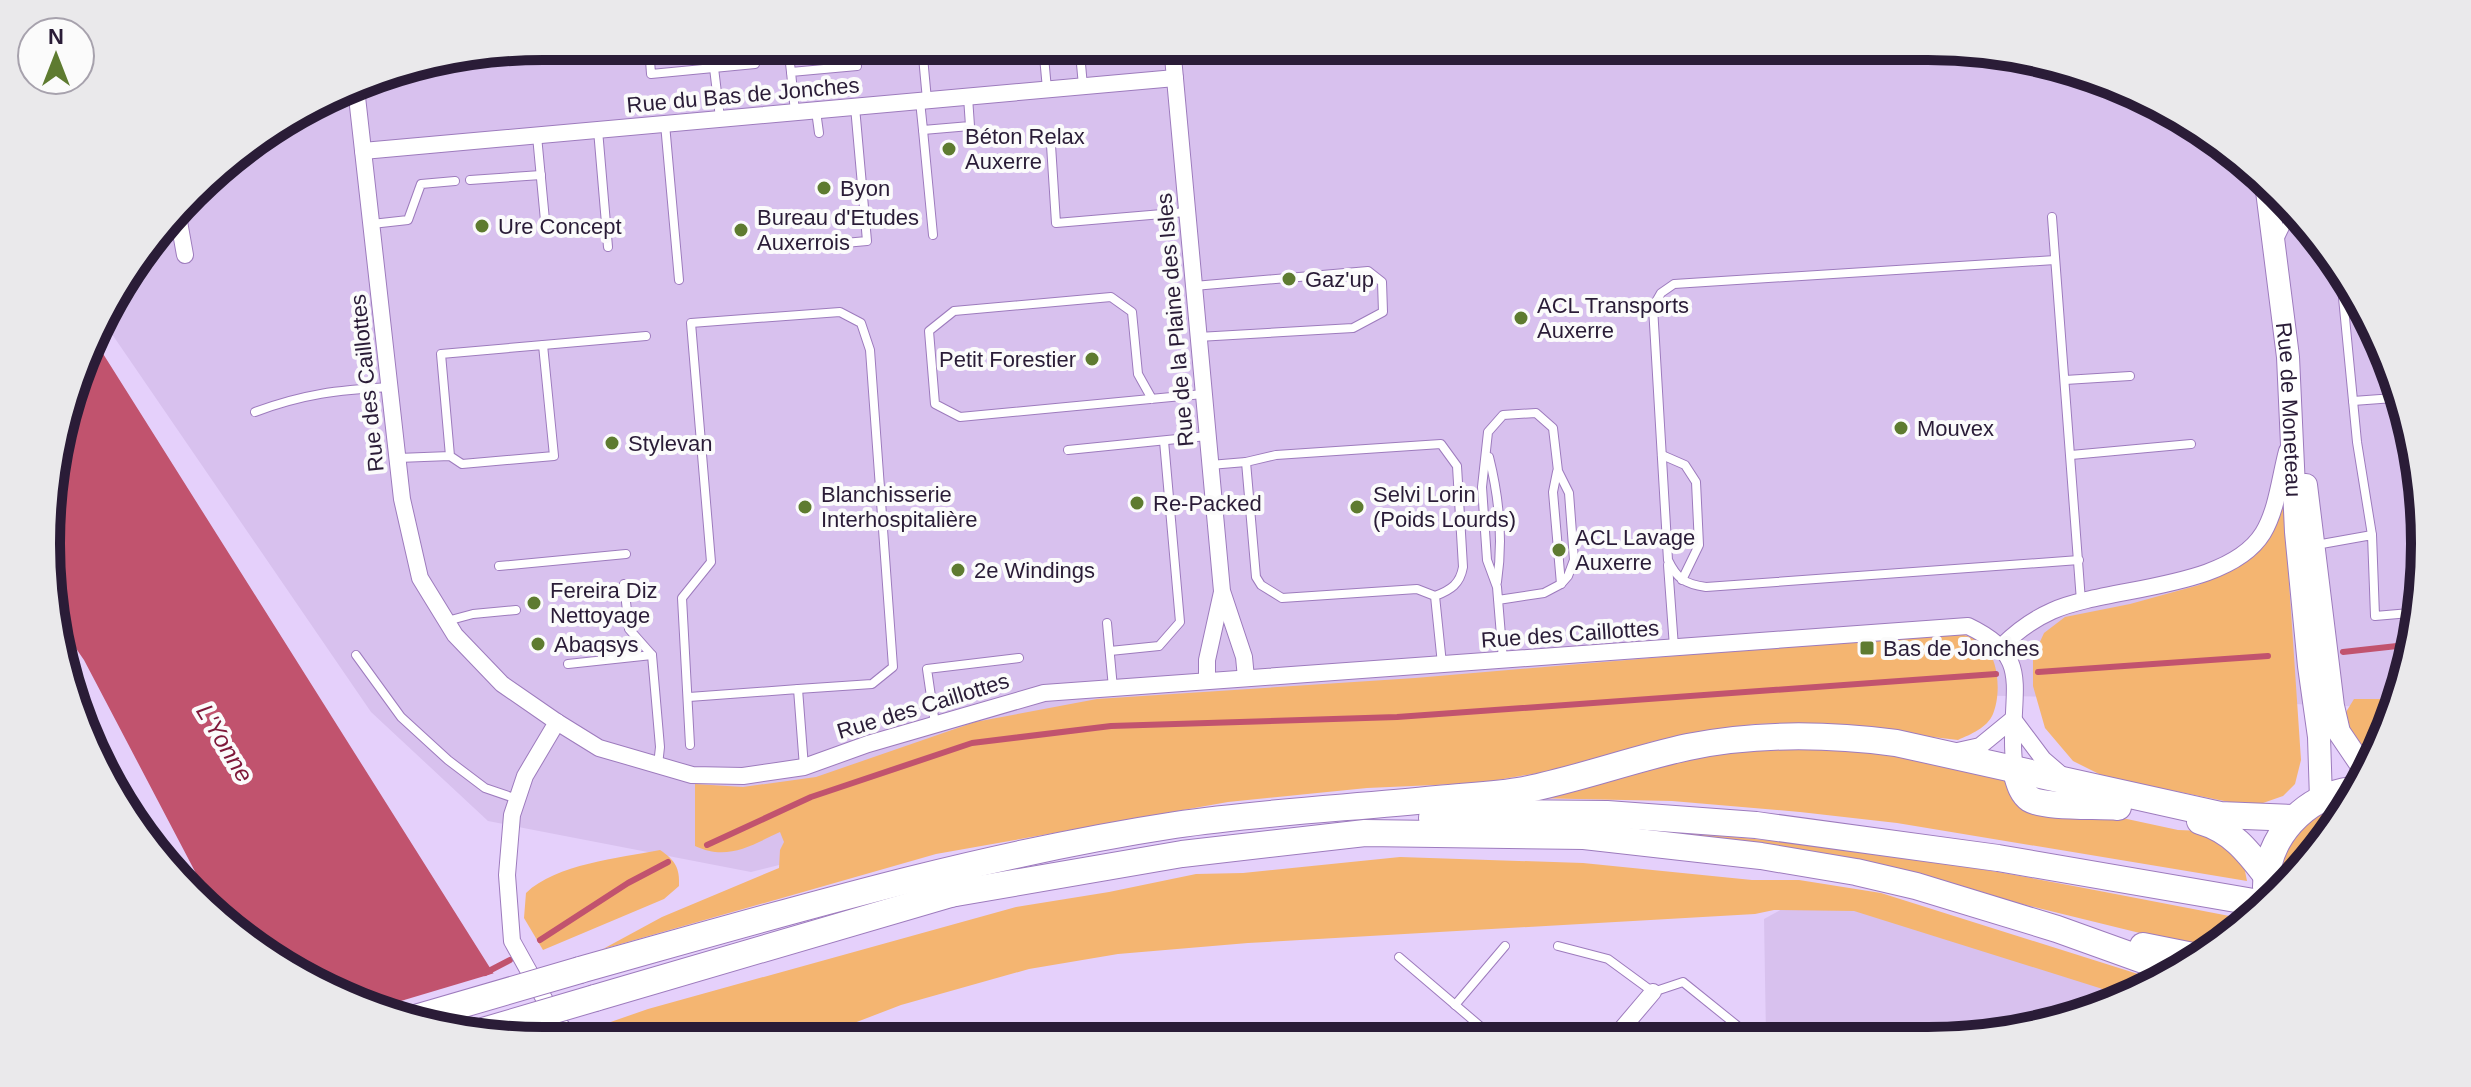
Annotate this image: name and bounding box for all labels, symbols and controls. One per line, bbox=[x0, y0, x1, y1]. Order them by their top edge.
north arrow bbox=[16, 16, 96, 96]
text: N bbox=[48, 24, 64, 49]
street label: Rue du Bas de Jonches bbox=[626, 72, 860, 118]
place label: Béton Relax Auxerre bbox=[965, 124, 1085, 174]
marker: Béton Relax Auxerre bbox=[940, 140, 958, 158]
place label: Byon bbox=[840, 176, 890, 201]
marker: Byon bbox=[815, 179, 833, 197]
street label: Rue de la Plaine des Isles bbox=[1151, 192, 1199, 448]
place label: Bureau d'Etudes Auxerrois bbox=[757, 205, 919, 255]
place label: Ure Concept bbox=[498, 214, 622, 239]
marker: Ure Concept bbox=[473, 217, 491, 235]
marker: Bureau d'Etudes Auxerrois bbox=[732, 221, 750, 239]
place label: Gaz'up bbox=[1305, 267, 1374, 292]
marker: Gaz'up bbox=[1280, 270, 1298, 288]
street label: Rue des Caillottes bbox=[345, 293, 389, 473]
place label: ACL Transports Auxerre bbox=[1537, 293, 1689, 343]
marker: ACL Transports Auxerre bbox=[1512, 309, 1530, 327]
street label: Rue de Moneteau bbox=[2271, 321, 2307, 498]
place label: Petit Forestier bbox=[939, 347, 1076, 372]
marker: Petit Forestier bbox=[1083, 350, 1101, 368]
place label: Mouvex bbox=[1917, 416, 1994, 441]
marker: Mouvex bbox=[1892, 419, 1910, 437]
place label: Stylevan bbox=[628, 431, 712, 456]
marker: Stylevan bbox=[603, 434, 621, 452]
place label: Blanchisserie Interhospitalière bbox=[821, 482, 978, 532]
place label: Selvi Lorin (Poids Lourds) bbox=[1373, 482, 1516, 532]
place label: Re-Packed bbox=[1153, 491, 1262, 516]
marker: Re-Packed bbox=[1128, 494, 1146, 512]
marker: Blanchisserie Interhospitalière bbox=[796, 498, 814, 516]
marker: Selvi Lorin (Poids Lourds) bbox=[1348, 498, 1366, 516]
place label: ACL Lavage Auxerre bbox=[1575, 525, 1695, 575]
marker: ACL Lavage Auxerre bbox=[1550, 541, 1568, 559]
place label: 2e Windings bbox=[974, 558, 1095, 583]
marker: 2e Windings bbox=[949, 561, 967, 579]
place label: Fereira Diz Nettoyage bbox=[550, 578, 658, 628]
marker: Fereira Diz Nettoyage bbox=[525, 594, 543, 612]
street label: Rue des Caillottes bbox=[1480, 615, 1660, 653]
place label: Abaqsys bbox=[554, 632, 638, 657]
marker: Abaqsys bbox=[529, 635, 547, 653]
place label: Bas de Jonches bbox=[1883, 636, 2040, 661]
marker: Bas de Jonches bbox=[1858, 639, 1876, 657]
street label: Rue des Caillottes bbox=[834, 668, 1012, 744]
water label: L'Yonne bbox=[191, 699, 259, 787]

